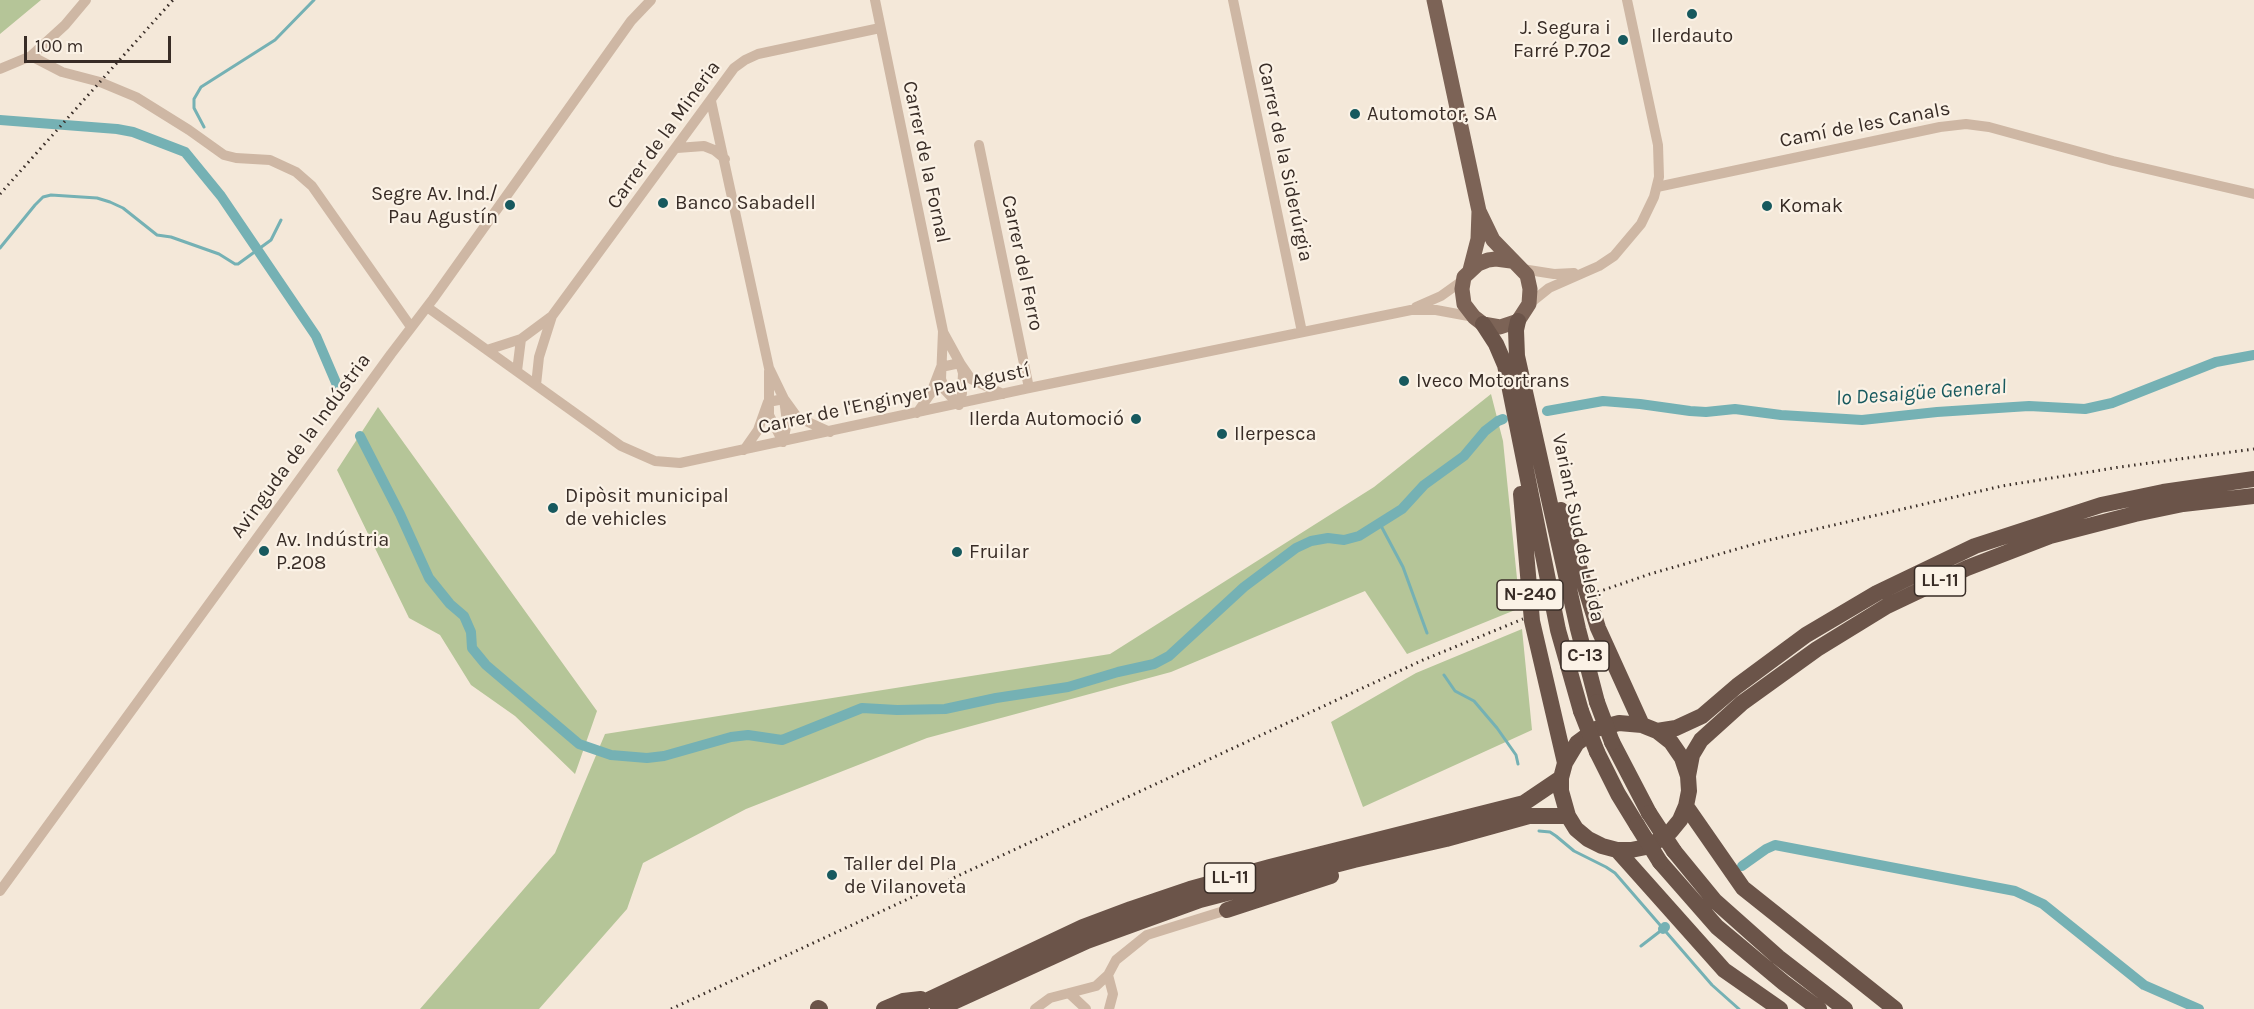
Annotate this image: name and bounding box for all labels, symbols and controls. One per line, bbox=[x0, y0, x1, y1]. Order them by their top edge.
marker: Ilerdauto bbox=[1685, 7, 1699, 21]
place label: J. Segura i Farré P.702 bbox=[1513, 16, 1611, 63]
scale bar bbox=[27, 24, 174, 62]
place label: Ilerdauto bbox=[1651, 24, 1733, 48]
marker: J. Segura i Farré P.702 bbox=[1616, 33, 1630, 47]
text: 100 m bbox=[35, 35, 83, 57]
street label: Carrer de la Mineria bbox=[602, 56, 726, 214]
street label: Carrer de la Siderúrgia bbox=[1252, 60, 1318, 264]
street label: Carrer de la Fornal bbox=[897, 79, 955, 245]
street label: Camí de les Canals bbox=[1778, 97, 1952, 153]
place label: Automotor, SA bbox=[1367, 102, 1497, 126]
marker: Automotor, SA bbox=[1348, 107, 1362, 121]
place label: Segre Av. Ind./ Pau Agustín bbox=[371, 182, 498, 229]
place label: Banco Sabadell bbox=[675, 191, 816, 215]
street label: Carrer del Ferro bbox=[996, 193, 1048, 333]
place label: Komak bbox=[1779, 194, 1843, 218]
marker: Banco Sabadell bbox=[656, 196, 670, 210]
marker: Segre Av. Ind./ Pau Agustín bbox=[503, 198, 517, 212]
marker: Komak bbox=[1760, 199, 1774, 213]
street label: Avinguda de la Indústria bbox=[226, 349, 376, 543]
street label: Carrer de l'Enginyer Pau Agustí bbox=[756, 358, 1032, 440]
place label: Iveco Motortrans bbox=[1416, 369, 1570, 393]
marker: Iveco Motortrans bbox=[1397, 374, 1411, 388]
water label: lo Desaigüe General bbox=[1835, 374, 2007, 412]
place label: Ilerda Automoció bbox=[969, 407, 1124, 431]
marker: Ilerda Automoció bbox=[1129, 412, 1143, 426]
place label: Ilerpesca bbox=[1234, 422, 1316, 446]
marker: Ilerpesca bbox=[1215, 427, 1229, 441]
street label: Variant Sud de Lleida bbox=[1546, 432, 1610, 624]
place label: Dipòsit municipal de vehicles bbox=[565, 484, 729, 531]
marker: Dipòsit municipal de vehicles bbox=[546, 501, 560, 515]
place label: Av. Indústria P.208 bbox=[276, 528, 389, 575]
place label: Fruilar bbox=[969, 540, 1029, 564]
marker: Av. Indústria P.208 bbox=[257, 544, 271, 558]
marker: Fruilar bbox=[950, 545, 964, 559]
road number: LL-11 bbox=[1914, 566, 1966, 596]
road number: N-240 bbox=[1497, 580, 1563, 610]
road number: C-13 bbox=[1561, 641, 1609, 671]
place label: Taller del Pla de Vilanoveta bbox=[844, 852, 967, 899]
road number: LL-11 bbox=[1204, 863, 1256, 893]
marker: Taller del Pla de Vilanoveta bbox=[825, 868, 839, 882]

